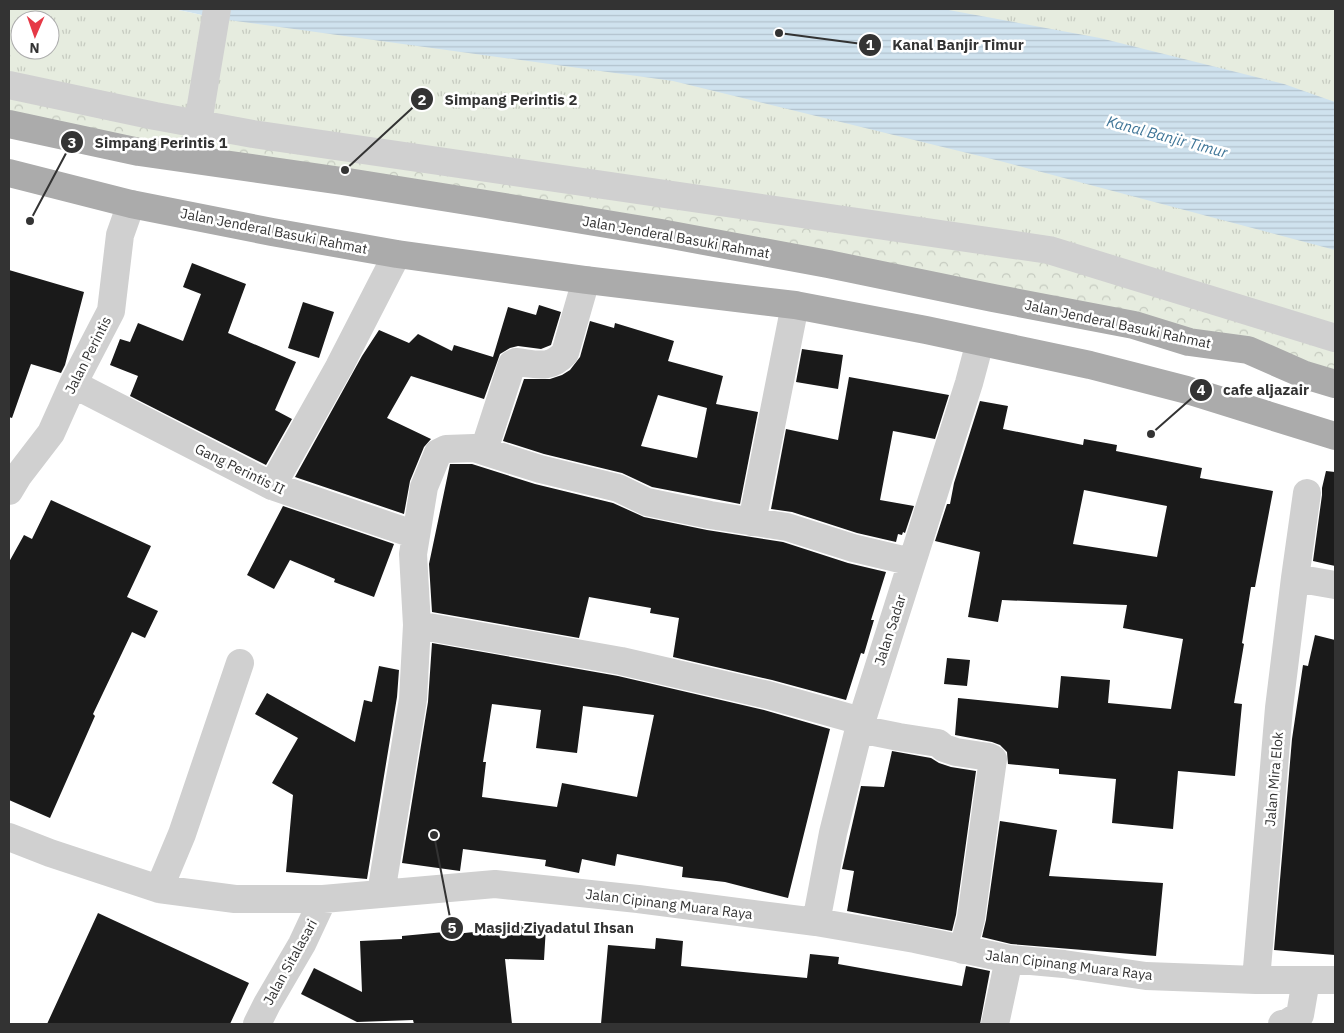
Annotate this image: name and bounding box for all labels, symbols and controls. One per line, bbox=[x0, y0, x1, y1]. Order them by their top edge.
north arrow bbox=[10, 10, 60, 60]
callout: Kanal Banjir Timur bbox=[857, 30, 1034, 60]
text: 1 bbox=[865, 35, 875, 54]
text: Kanal Banjir Timur bbox=[892, 35, 1024, 54]
text: N bbox=[29, 39, 40, 57]
callout: Simpang Perintis 2 bbox=[410, 84, 588, 114]
text: 2 bbox=[417, 90, 427, 109]
text: Simpang Perintis 2 bbox=[445, 90, 577, 109]
water label: Kanal Banjir Timur bbox=[1105, 111, 1230, 162]
callout: Simpang Perintis 1 bbox=[60, 127, 238, 157]
text: 3 bbox=[67, 133, 77, 152]
text: Simpang Perintis 1 bbox=[95, 133, 227, 152]
street label: Jalan Jenderal Basuki Rahmat bbox=[179, 204, 369, 258]
street label: Jalan Jenderal Basuki Rahmat bbox=[581, 212, 771, 262]
street label: Jalan Jenderal Basuki Rahmat bbox=[1023, 295, 1213, 353]
street label: Jalan Perintis bbox=[61, 313, 115, 397]
callout: cafe aljazair bbox=[1188, 375, 1319, 405]
text: 4 bbox=[1196, 380, 1206, 399]
text: cafe aljazair bbox=[1223, 380, 1309, 399]
street label: Gang Perintis II bbox=[192, 439, 288, 499]
street label: Jalan Sadar bbox=[870, 592, 910, 668]
street label: Jalan Mira Elok bbox=[1261, 730, 1287, 827]
street label: Jalan Cipinang Muara Raya bbox=[584, 885, 754, 923]
callout: Masjid Ziyadatul Ihsan bbox=[439, 913, 644, 943]
street label: Jalan Sitalasari bbox=[259, 916, 321, 1008]
text: 5 bbox=[447, 918, 457, 937]
text: Masjid Ziyadatul Ihsan bbox=[474, 918, 634, 937]
street label: Jalan Cipinang Muara Raya bbox=[984, 946, 1154, 984]

